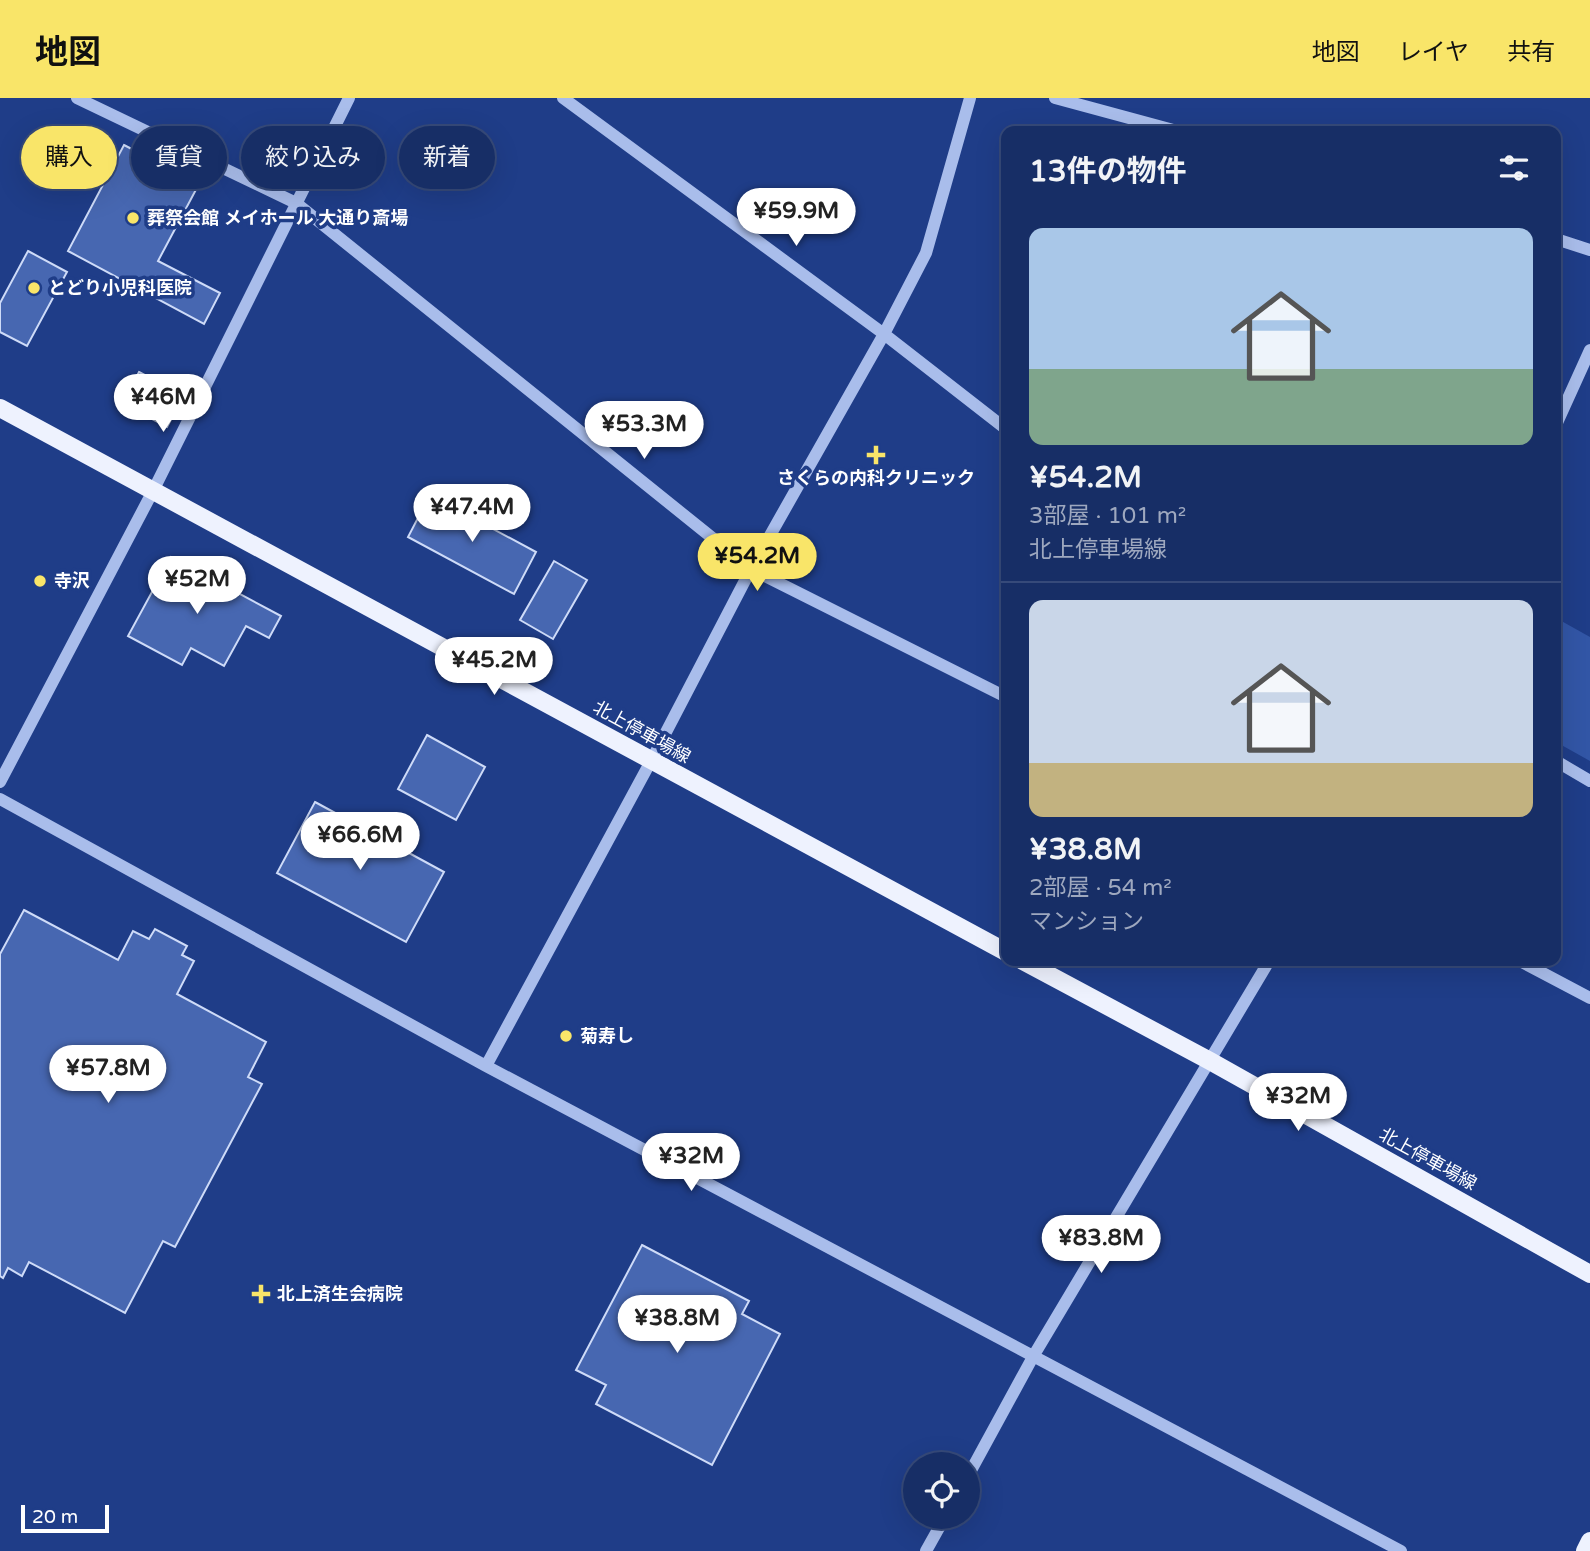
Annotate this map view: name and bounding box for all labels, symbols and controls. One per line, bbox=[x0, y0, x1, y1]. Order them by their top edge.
text: 地図 bbox=[35, 33, 101, 72]
text: 地図 bbox=[1312, 38, 1360, 67]
text: レイヤ bbox=[1398, 38, 1469, 67]
text: 共有 bbox=[1507, 38, 1555, 67]
chip: 購入 bbox=[21, 126, 117, 189]
chip: 賃貸 bbox=[131, 126, 227, 189]
chip: 絞り込み bbox=[241, 126, 385, 189]
chip: 新着 bbox=[399, 126, 495, 189]
icon: filters bbox=[1495, 149, 1533, 187]
text: 13件の物件 bbox=[1029, 153, 1187, 190]
pin: ¥59.9M bbox=[739, 188, 853, 248]
text: ¥59.9M bbox=[753, 197, 839, 225]
place label: 葬祭会館 メイホール 大通り斎場 bbox=[147, 207, 408, 229]
marker: 葬祭会館 メイホール 大通り斎場 bbox=[125, 210, 141, 226]
icon: home bbox=[1218, 273, 1344, 399]
place label: とどり小児科医院 bbox=[48, 277, 192, 299]
marker: とどり小児科医院 bbox=[26, 280, 42, 296]
pin: ¥46M bbox=[122, 374, 204, 434]
text: ¥46M bbox=[130, 383, 196, 411]
pin: ¥53.3M bbox=[587, 402, 701, 461]
text: ¥53.3M bbox=[601, 410, 687, 438]
marker: さくらの内科クリニック bbox=[866, 445, 886, 465]
text: ¥54.2M bbox=[1029, 459, 1142, 496]
place label: さくらの内科クリニック bbox=[777, 467, 975, 489]
pin: ¥47.4M bbox=[415, 484, 529, 544]
text: ¥47.4M bbox=[429, 493, 515, 521]
text: 3部屋 · 101 m² bbox=[1029, 502, 1186, 530]
pin: ¥54.2M bbox=[700, 533, 814, 593]
text: 北上停車場線 bbox=[1029, 536, 1167, 564]
text: ¥54.2M bbox=[714, 542, 800, 570]
pin: ¥52M bbox=[156, 556, 238, 616]
text: ¥52M bbox=[164, 565, 230, 593]
place label: 寺沢 bbox=[54, 570, 90, 592]
marker: 寺沢 bbox=[32, 573, 48, 589]
pin: ¥45.2M bbox=[437, 638, 551, 697]
icon: home bbox=[1218, 645, 1344, 771]
text: ¥45.2M bbox=[451, 646, 537, 674]
street label: 北上停車場線 bbox=[589, 696, 695, 768]
pin: ¥66.6M bbox=[303, 812, 417, 872]
text: ¥66.6M bbox=[317, 821, 403, 849]
text: ¥38.8M bbox=[1029, 831, 1142, 868]
text: 2部屋 · 54 m² bbox=[1029, 874, 1172, 902]
text: マンション bbox=[1029, 908, 1144, 936]
place label: 菊寿し bbox=[580, 1025, 634, 1047]
marker: 菊寿し bbox=[558, 1028, 574, 1044]
pin: ¥57.8M bbox=[51, 1046, 165, 1105]
text: ¥57.8M bbox=[65, 1054, 151, 1082]
pin: ¥32M bbox=[1257, 1074, 1339, 1133]
text: ¥32M bbox=[1265, 1082, 1331, 1110]
street label: 北上停車場線 bbox=[1375, 1123, 1481, 1195]
pin: ¥32M bbox=[650, 1134, 732, 1193]
text: ¥32M bbox=[658, 1142, 724, 1170]
pin: ¥83.8M bbox=[1044, 1216, 1158, 1275]
text: ¥83.8M bbox=[1058, 1224, 1144, 1252]
place label: 北上済生会病院 bbox=[277, 1283, 403, 1305]
marker: 北上済生会病院 bbox=[251, 1284, 271, 1304]
pin: ¥38.8M bbox=[620, 1296, 734, 1355]
text: ¥38.8M bbox=[634, 1304, 720, 1332]
map controls bbox=[903, 1452, 980, 1529]
button: locate bbox=[903, 1452, 980, 1529]
scale bar bbox=[21, 1502, 108, 1534]
text: 20 m bbox=[32, 1506, 78, 1528]

